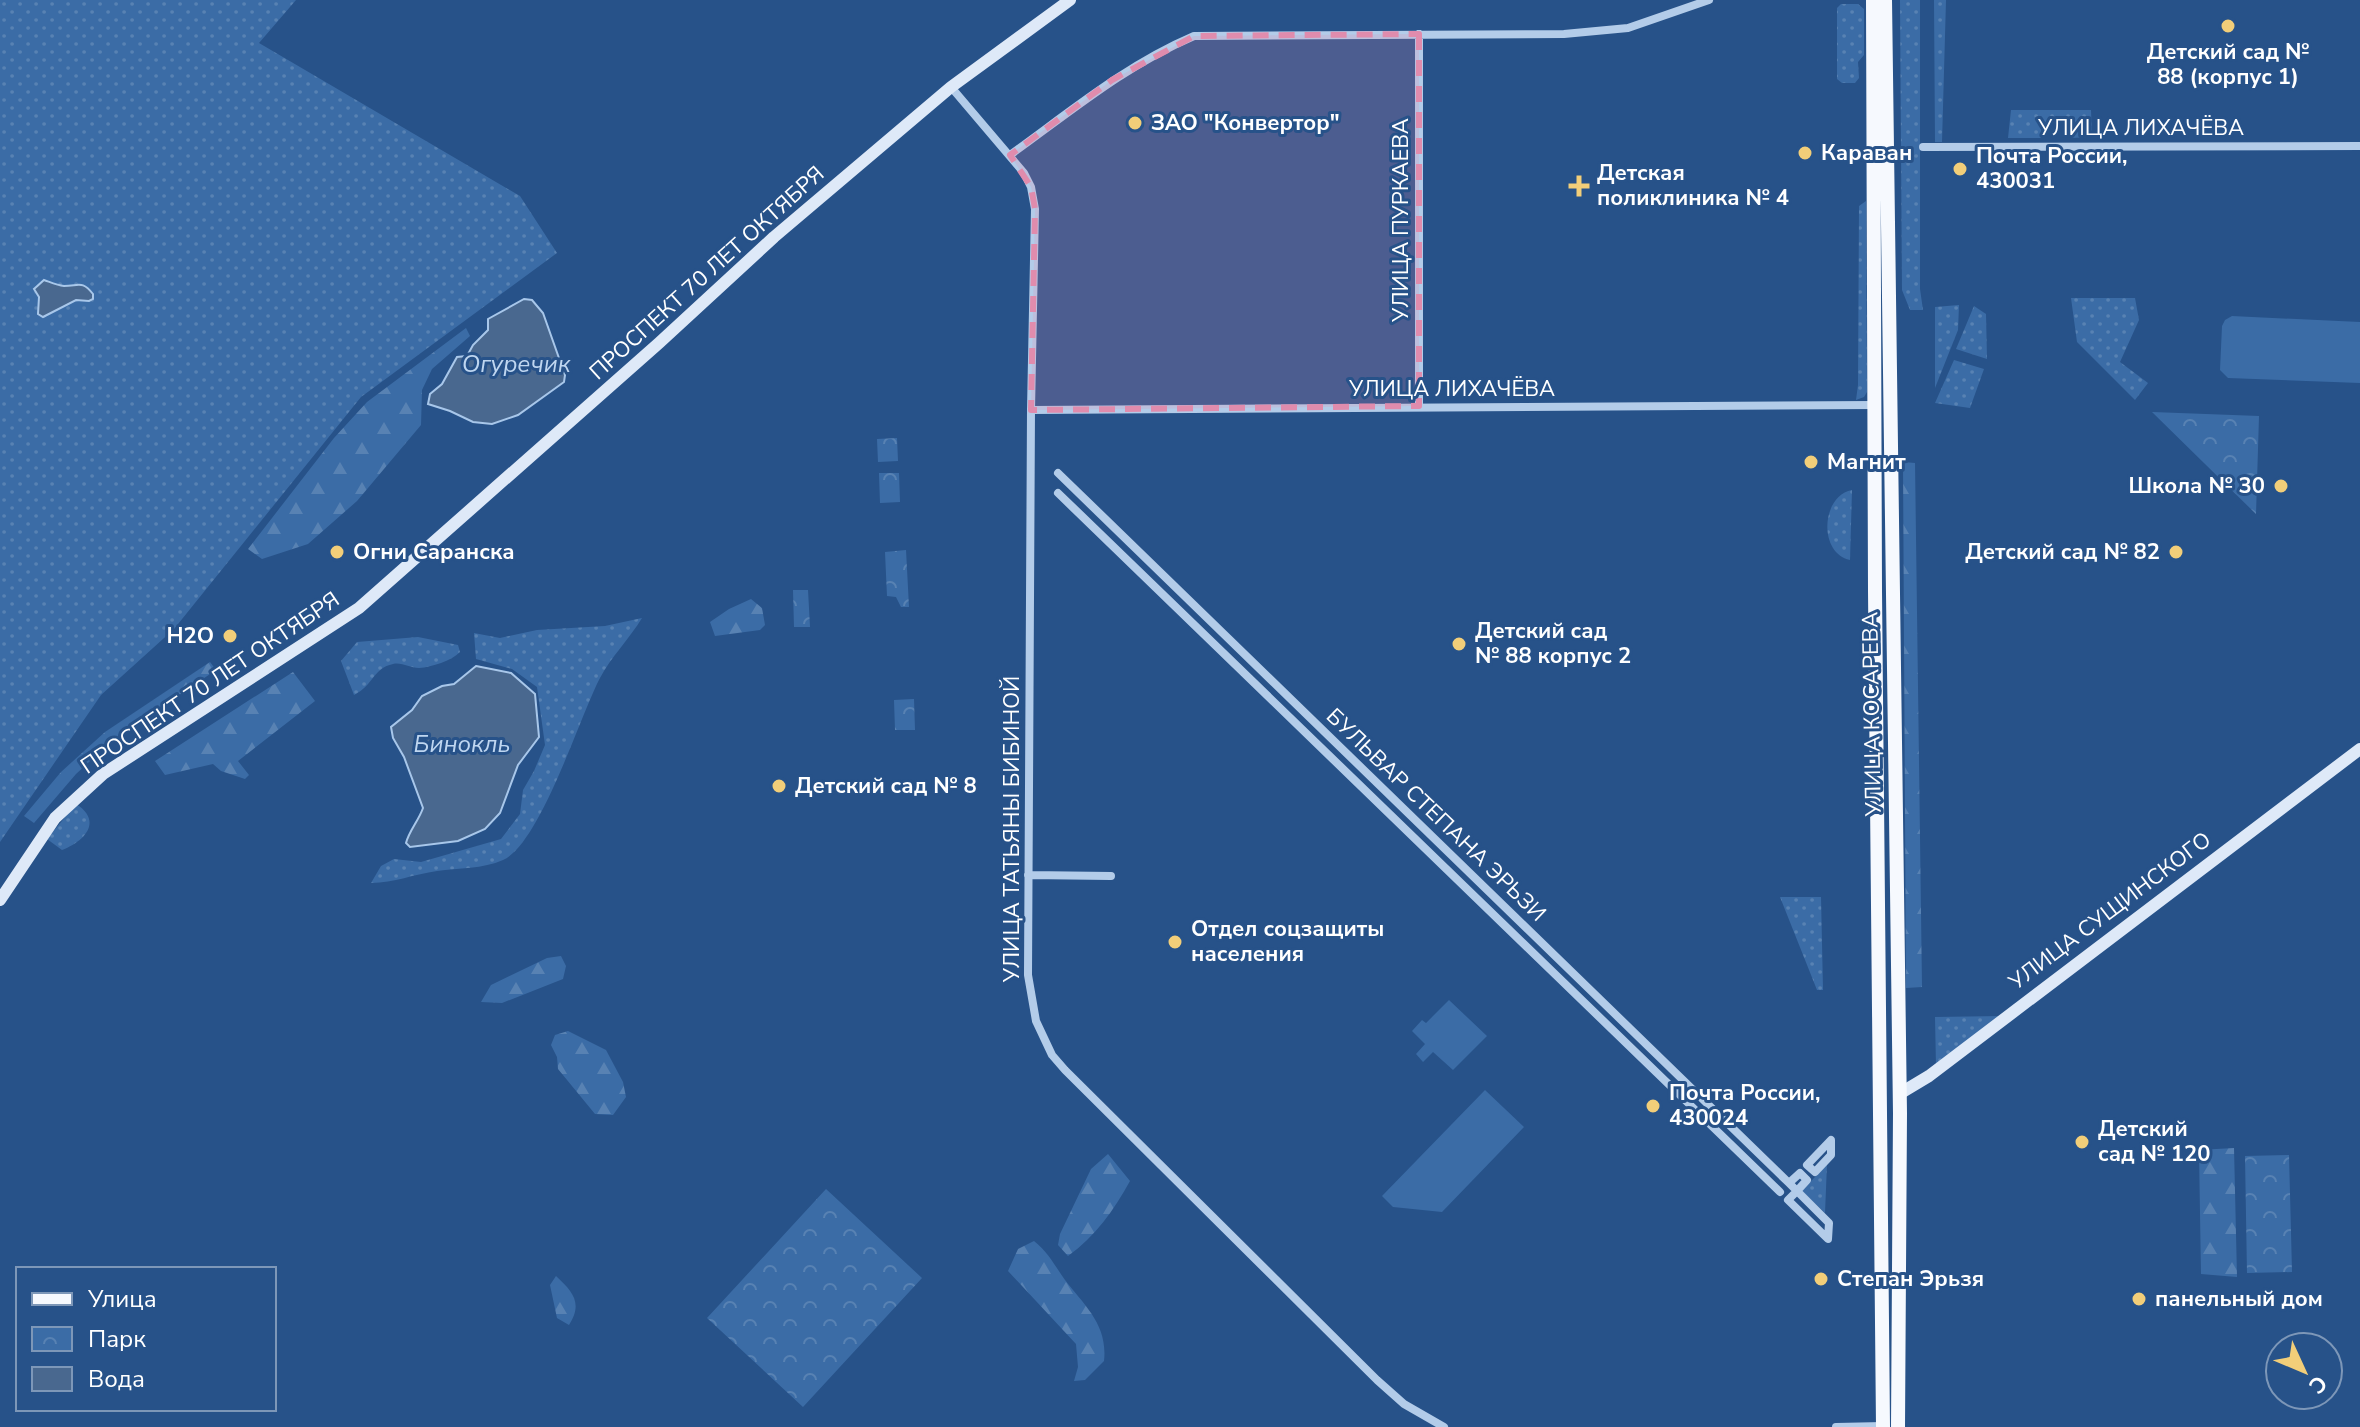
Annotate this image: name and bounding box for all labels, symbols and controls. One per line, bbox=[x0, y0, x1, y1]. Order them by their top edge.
marker: Детский сад № 88 (корпус 1) bbox=[2219, 17, 2237, 35]
place label: Детский сад № 88 (корпус 1) bbox=[2147, 37, 2309, 92]
place label: ЗАО "Конвертор" bbox=[1151, 108, 1340, 138]
street label: УЛИЦА ЛИХАЧЁВА bbox=[2037, 113, 2244, 143]
marker: ЗАО "Конвертор" bbox=[1126, 114, 1144, 132]
street label: УЛИЦА ПУРКАЕВА bbox=[1386, 118, 1416, 323]
place label: Караван bbox=[1821, 138, 1912, 168]
place label: Почта России, 430031 bbox=[1976, 141, 2128, 196]
marker: Караван bbox=[1796, 144, 1814, 162]
place label: Детская поликлиника № 4 bbox=[1597, 158, 1789, 213]
street label: ПРОСПЕКТ 70 ЛЕТ ОКТЯБРЯ bbox=[583, 159, 831, 387]
marker: Почта России, 430031 bbox=[1951, 160, 1969, 178]
marker: Детская поликлиника № 4 bbox=[1568, 175, 1590, 197]
water label: Огуречик bbox=[462, 348, 571, 380]
street label: УЛИЦА ЛИХАЧЁВА bbox=[1348, 374, 1555, 404]
place label: Магнит bbox=[1827, 447, 1906, 477]
marker: Магнит bbox=[1802, 453, 1820, 471]
place label: Школа № 30 bbox=[2128, 471, 2265, 501]
marker: Школа № 30 bbox=[2272, 477, 2290, 495]
place label: Огни Саранска bbox=[353, 537, 515, 567]
place label: Детский сад № 82 bbox=[1965, 537, 2160, 567]
marker: Огни Саранска bbox=[328, 543, 346, 561]
marker: Детский сад № 82 bbox=[2167, 543, 2185, 561]
street label: ПРОСПЕКТ 70 ЛЕТ ОКТЯБРЯ bbox=[75, 585, 345, 781]
street label: УЛИЦА КОСАРЕВА bbox=[1855, 611, 1889, 818]
place label: Детский сад № 88 корпус 2 bbox=[1475, 616, 1631, 671]
place label: H2O bbox=[167, 621, 214, 651]
marker: H2O bbox=[221, 627, 239, 645]
marker: Детский сад № 88 корпус 2 bbox=[1450, 635, 1468, 653]
street label: УЛИЦА ТАТЬЯНЫ БИБИНОЙ bbox=[997, 676, 1027, 983]
street label: БУЛЬВАР СТЕПАНА ЭРЬЗИ bbox=[1319, 702, 1553, 928]
water label: Бинокль bbox=[414, 728, 510, 760]
place label: Детский сад № 8 bbox=[795, 771, 977, 801]
marker: Детский сад № 8 bbox=[770, 777, 788, 795]
street label: УЛИЦА СУЩИНСКОГО bbox=[2002, 825, 2217, 998]
place label: Отдел соцзащиты населения bbox=[1191, 914, 1384, 969]
marker: Отдел соцзащиты населения bbox=[1166, 933, 1184, 951]
place label: Почта России, 430024 bbox=[1669, 1078, 1821, 1133]
marker: Почта России, 430024 bbox=[1644, 1097, 1662, 1115]
place label: Детский сад № 120 bbox=[2098, 1114, 2210, 1169]
marker: Детский сад № 120 bbox=[2073, 1133, 2091, 1151]
place label: Степан Эрьзя bbox=[1837, 1264, 1984, 1294]
legend bbox=[16, 1267, 276, 1411]
marker: Степан Эрьзя bbox=[1812, 1270, 1830, 1288]
text: Улица bbox=[87, 1283, 157, 1315]
place label: панельный дом bbox=[2155, 1284, 2323, 1314]
marker: панельный дом bbox=[2130, 1290, 2148, 1308]
text: Парк bbox=[88, 1323, 146, 1355]
north arrow bbox=[2264, 1331, 2344, 1411]
text: Вода bbox=[88, 1363, 145, 1395]
text: С bbox=[2302, 1368, 2334, 1400]

